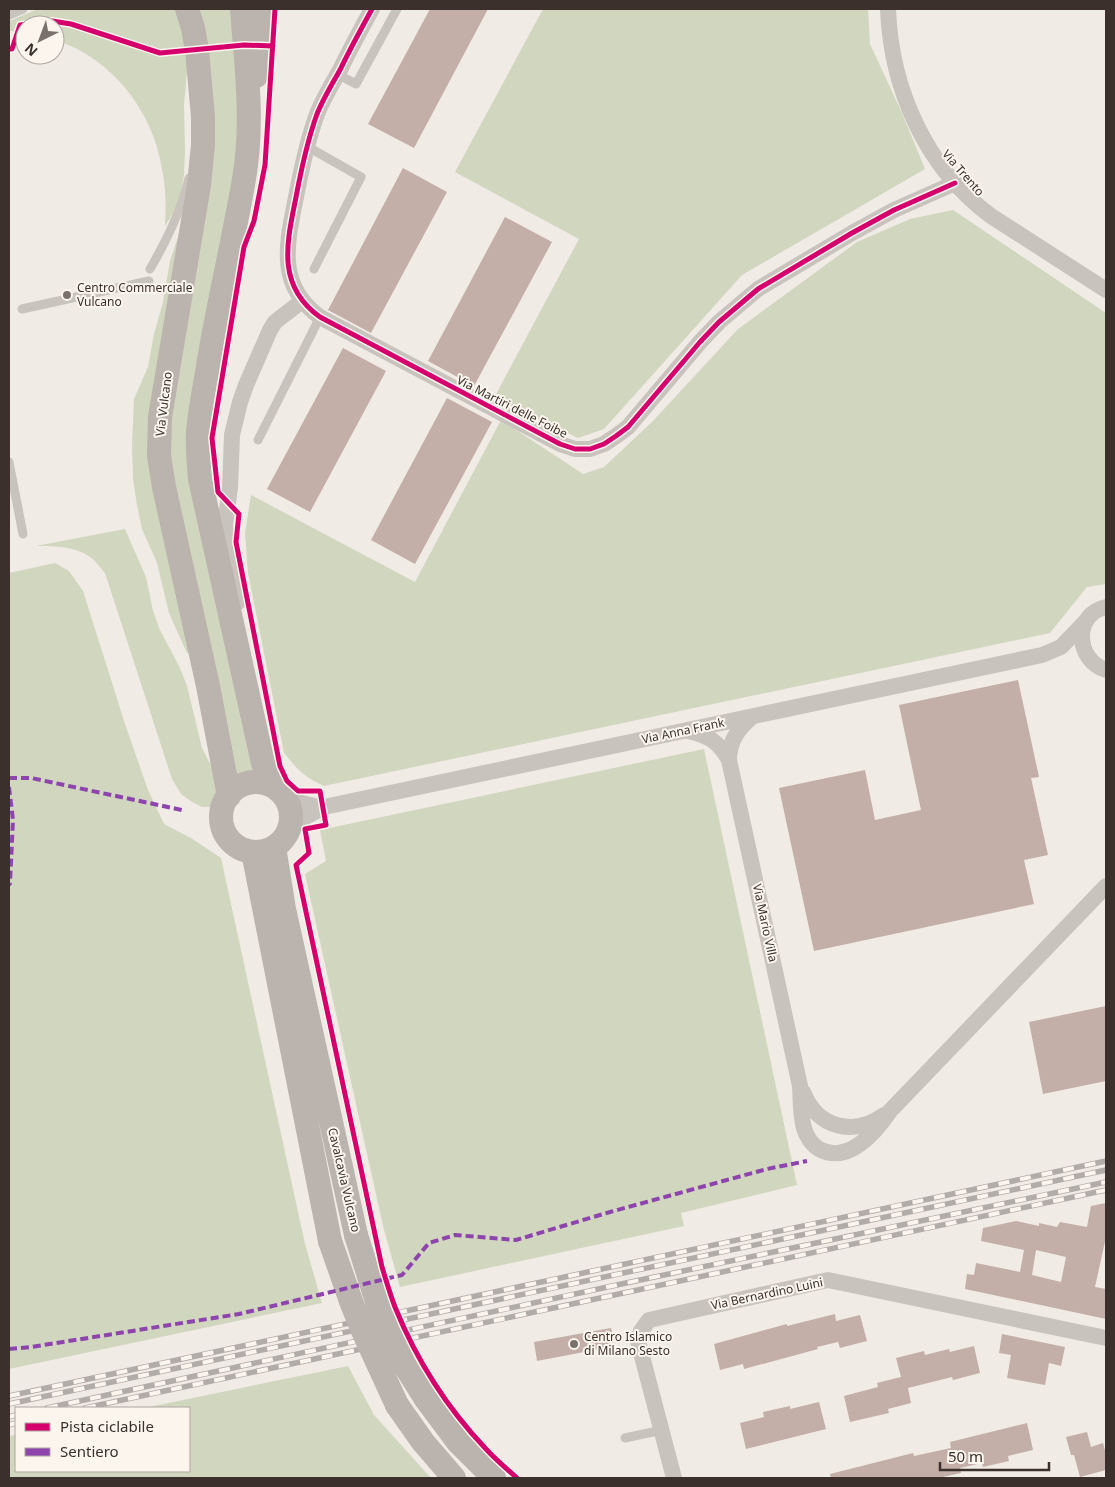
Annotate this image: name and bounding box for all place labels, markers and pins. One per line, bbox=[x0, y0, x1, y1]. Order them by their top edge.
place label: Centro Commerciale Vulcano bbox=[77, 279, 193, 310]
marker: Centro Commerciale Vulcano bbox=[61, 289, 73, 301]
place label: Centro Islamico di Milano Sesto bbox=[584, 1328, 672, 1359]
marker: Centro Islamico di Milano Sesto bbox=[568, 1338, 580, 1350]

